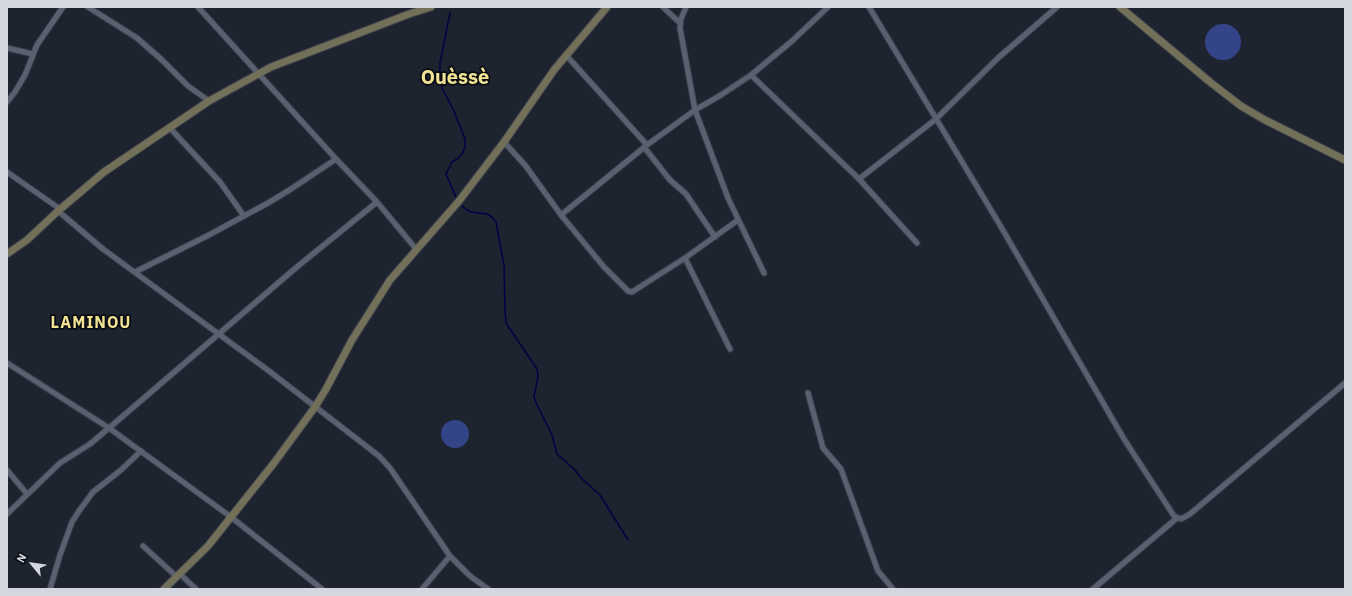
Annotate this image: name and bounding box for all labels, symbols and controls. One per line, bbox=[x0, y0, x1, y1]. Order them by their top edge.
district label: Ouèssè bbox=[421, 66, 489, 90]
district label: LAMINOU bbox=[51, 313, 131, 333]
north arrow bbox=[12, 544, 52, 584]
text: N bbox=[13, 551, 30, 565]

